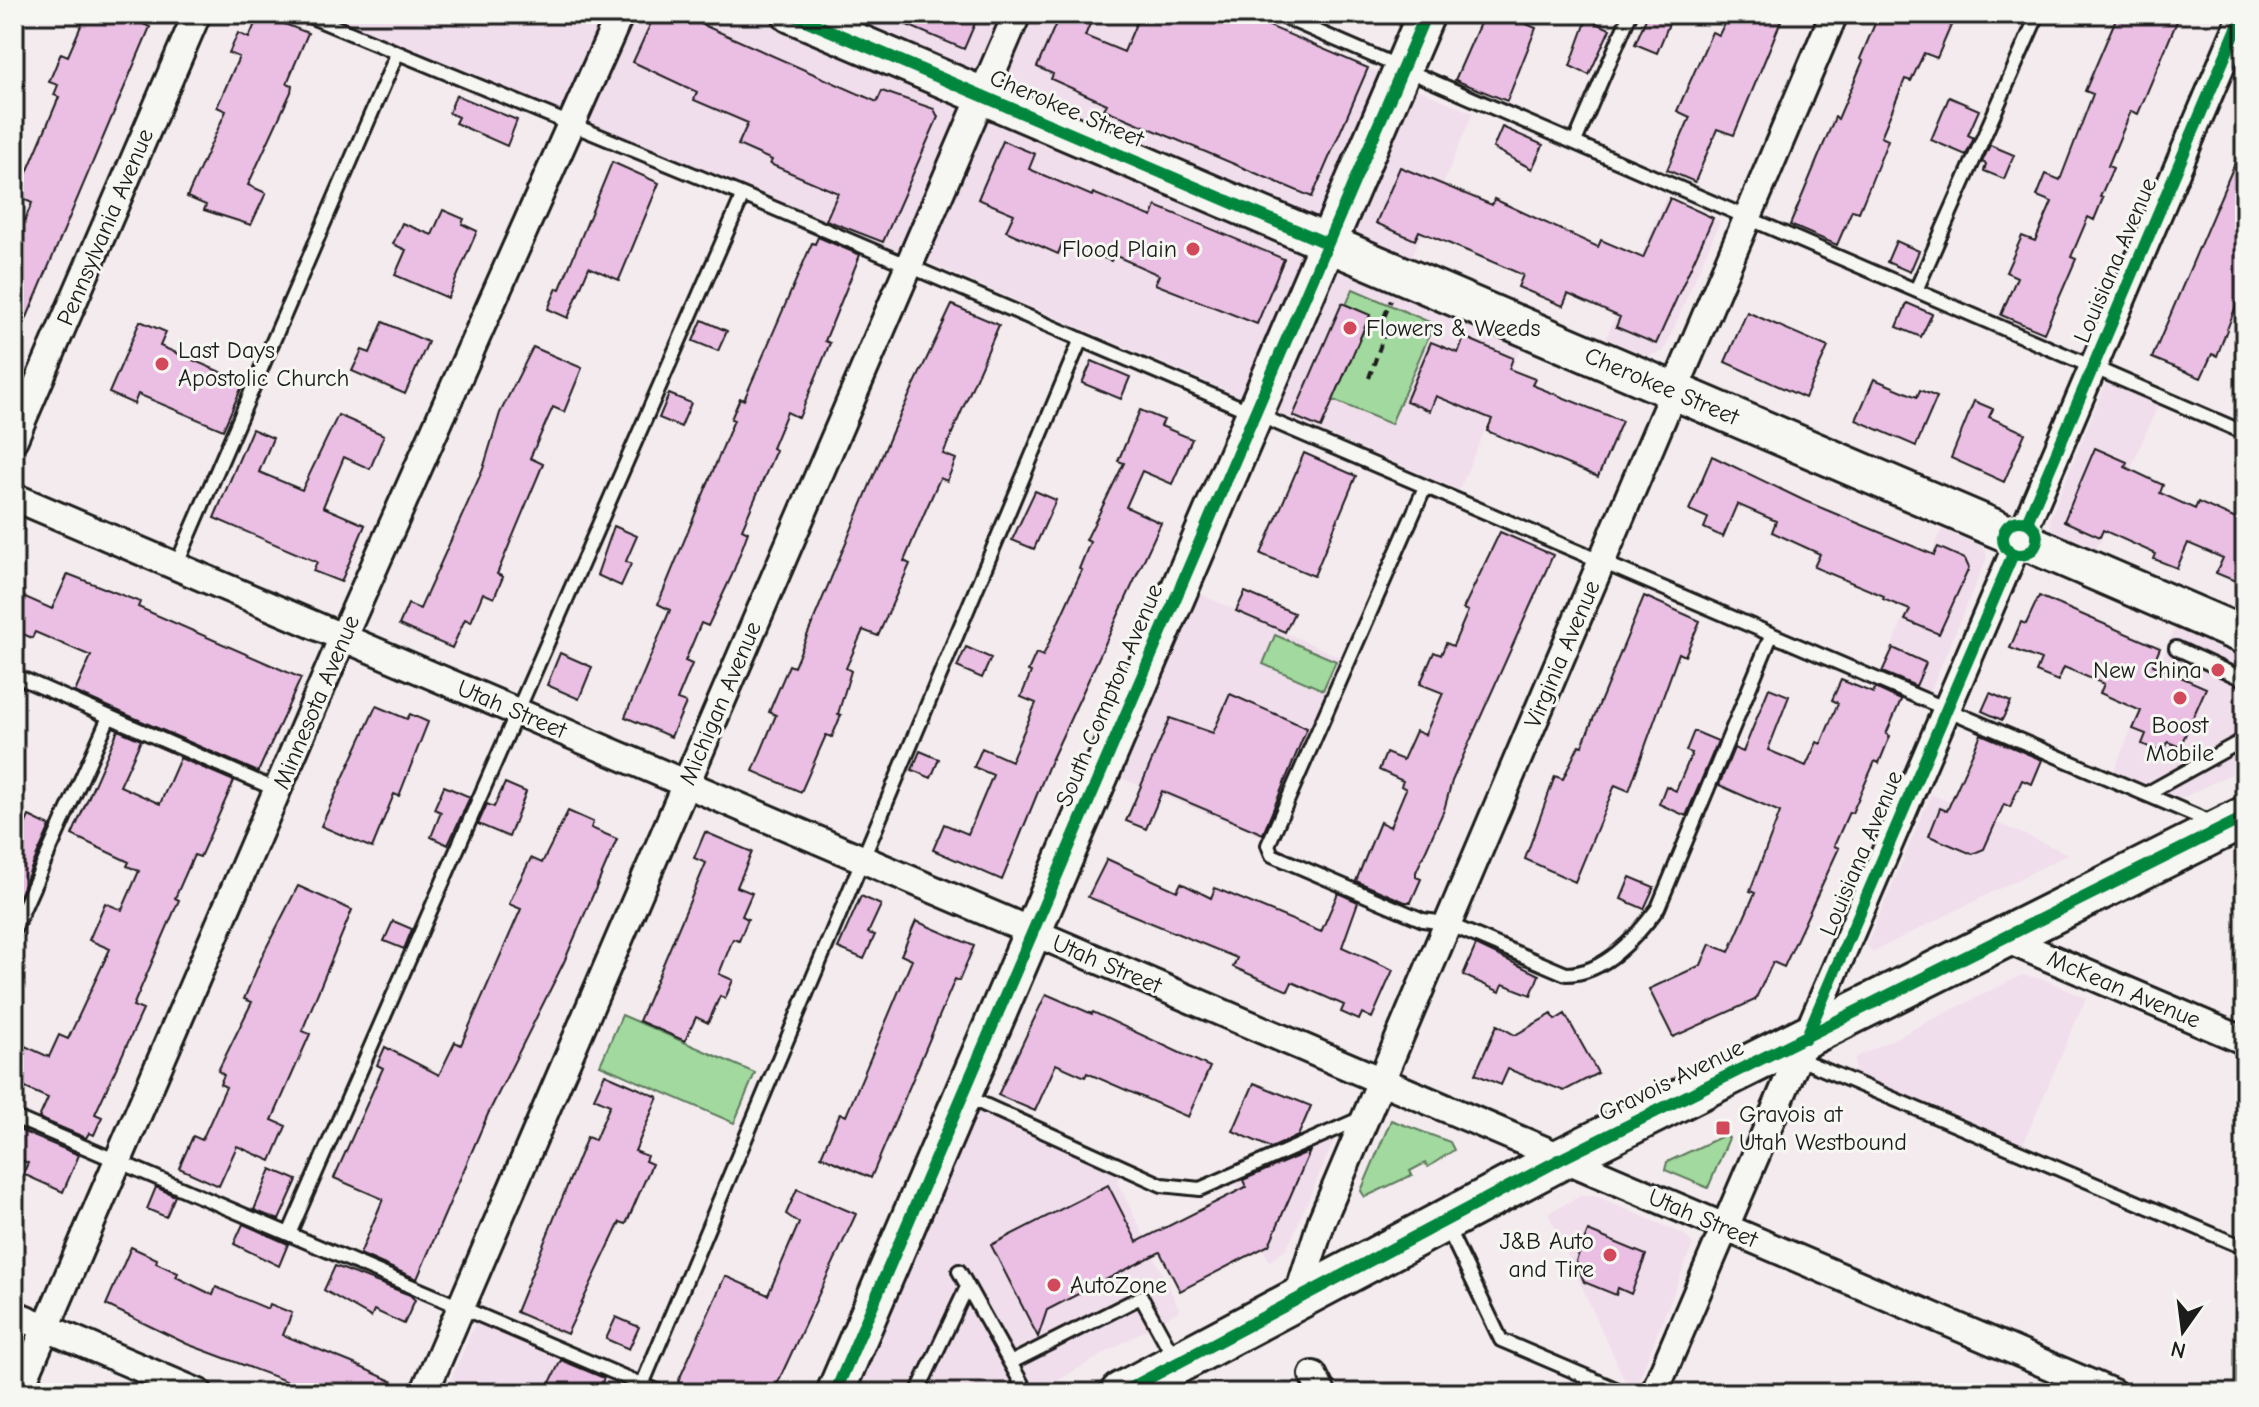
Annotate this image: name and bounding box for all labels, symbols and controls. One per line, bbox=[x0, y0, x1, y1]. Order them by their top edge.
street label: Cherokee Street bbox=[986, 63, 1149, 154]
street label: Pennsylvania Avenue bbox=[51, 124, 159, 330]
street label: Louisiana Avenue bbox=[2068, 173, 2162, 347]
place label: Flood Plain bbox=[1062, 235, 1177, 263]
marker: Flood Plain bbox=[1184, 240, 1202, 258]
place label: Flowers & Weeds bbox=[1366, 314, 1540, 342]
marker: Flowers & Weeds bbox=[1341, 319, 1359, 337]
place label: Last Days Apostolic Church bbox=[178, 336, 349, 392]
street label: Cherokee Street bbox=[1581, 341, 1744, 432]
marker: Last Days Apostolic Church bbox=[153, 355, 171, 373]
street label: Virginia Avenue bbox=[1518, 576, 1606, 732]
street label: South Compton Avenue bbox=[1049, 580, 1169, 810]
street label: Minnesota Avenue bbox=[267, 611, 365, 793]
street label: Michigan Avenue bbox=[673, 617, 767, 789]
place label: New China bbox=[2093, 656, 2202, 684]
marker: New China bbox=[2209, 661, 2227, 679]
street label: Utah Street bbox=[453, 673, 572, 745]
marker: Boost Mobile bbox=[2171, 689, 2189, 707]
place label: Boost Mobile bbox=[2146, 711, 2214, 767]
street label: Louisiana Avenue bbox=[1814, 766, 1908, 940]
street label: Utah Street bbox=[1048, 928, 1167, 1000]
street label: McKean Avenue bbox=[2043, 944, 2205, 1034]
street label: Gravois Avenue bbox=[1594, 1033, 1748, 1127]
place label: Gravois at Utah Westbound bbox=[1739, 1100, 1907, 1156]
marker: Gravois at Utah Westbound bbox=[1714, 1119, 1732, 1137]
street label: Utah Street bbox=[1644, 1182, 1763, 1254]
place label: J&B Auto and Tire bbox=[1500, 1227, 1594, 1283]
marker: J&B Auto and Tire bbox=[1601, 1246, 1619, 1264]
place label: AutoZone bbox=[1070, 1271, 1167, 1299]
marker: AutoZone bbox=[1045, 1276, 1063, 1294]
north arrow bbox=[2143, 1291, 2223, 1371]
text: N bbox=[2168, 1335, 2189, 1364]

